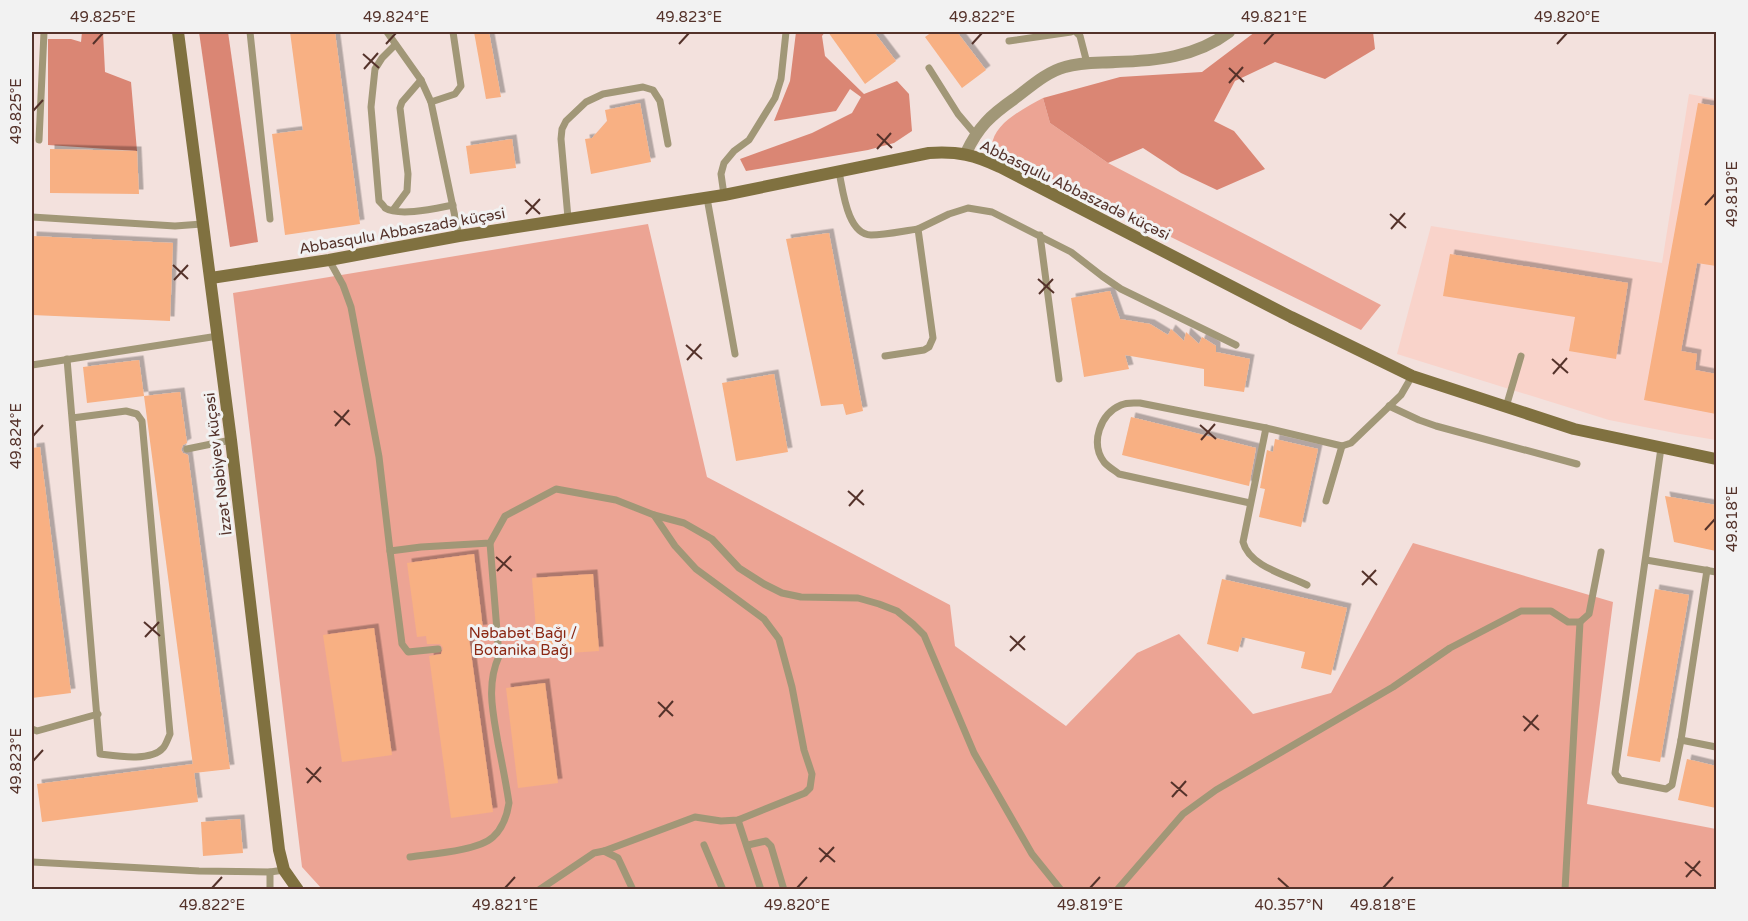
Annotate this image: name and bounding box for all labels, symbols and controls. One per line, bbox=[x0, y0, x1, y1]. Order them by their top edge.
text: 49.825°E bbox=[70, 8, 136, 26]
text: 49.824°E bbox=[363, 8, 429, 26]
text: 49.823°E bbox=[656, 8, 722, 26]
text: 49.822°E bbox=[949, 8, 1015, 26]
text: 49.821°E bbox=[1241, 8, 1307, 26]
text: 49.820°E bbox=[1534, 8, 1600, 26]
text: 49.825°E bbox=[7, 78, 25, 144]
street label: Abbasqulu Abbaszadə küçəsi bbox=[977, 136, 1173, 244]
text: 49.819°E bbox=[1723, 161, 1741, 227]
street label: Abbasqulu Abbaszadə küçəsi bbox=[297, 204, 507, 258]
street label: İzzət Nəbiyev küçəsi bbox=[200, 392, 236, 536]
text: 49.824°E bbox=[7, 403, 25, 469]
text: 49.818°E bbox=[1723, 486, 1741, 552]
park label: Nəbabət Bağı / Botanika Bağı bbox=[469, 624, 577, 659]
text: 49.823°E bbox=[7, 728, 25, 794]
text: 49.822°E bbox=[179, 896, 245, 914]
text: 49.821°E bbox=[472, 896, 538, 914]
text: 49.820°E bbox=[764, 896, 830, 914]
text: 49.819°E bbox=[1057, 896, 1123, 914]
text: 40.357°N bbox=[1254, 896, 1324, 914]
text: 49.818°E bbox=[1350, 896, 1416, 914]

